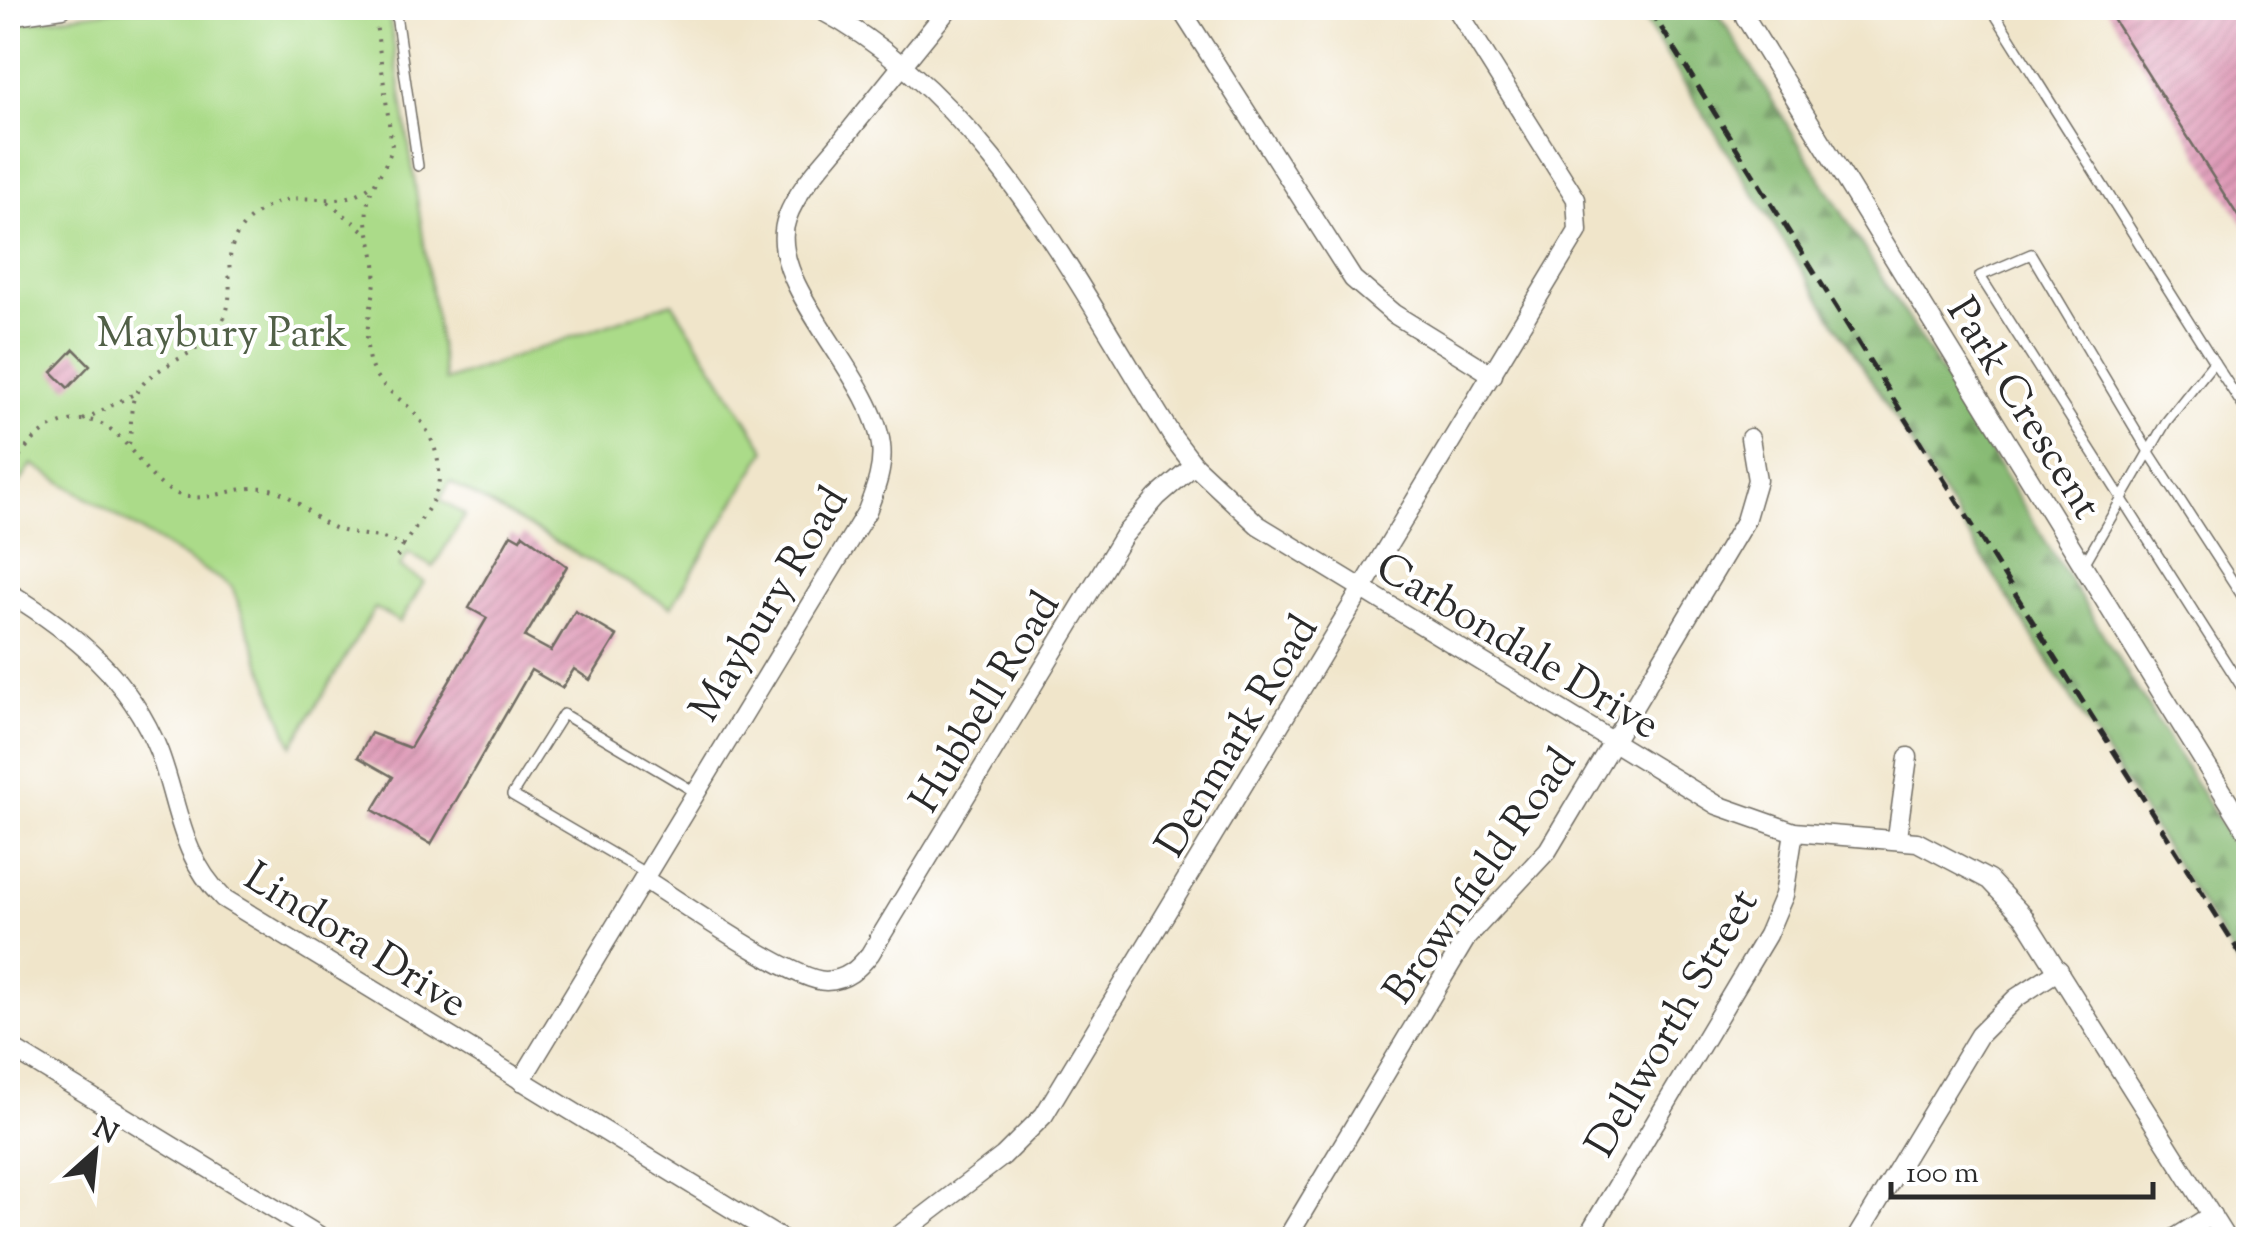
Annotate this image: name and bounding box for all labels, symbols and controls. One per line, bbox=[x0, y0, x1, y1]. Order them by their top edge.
street label: Park Crescent bbox=[1930, 287, 2114, 532]
park label: Maybury Park bbox=[97, 306, 348, 366]
street label: Maybury Road bbox=[677, 477, 865, 735]
street label: Carbondale Drive bbox=[1363, 540, 1670, 757]
street label: Hubbell Road bbox=[898, 582, 1077, 826]
street label: Denmark Road bbox=[1143, 605, 1335, 870]
street label: Brownfield Road bbox=[1371, 737, 1593, 1018]
street label: Lindora Drive bbox=[231, 850, 478, 1035]
street label: Dellworth Street bbox=[1573, 879, 1776, 1170]
north arrow bbox=[45, 1102, 145, 1202]
text: N bbox=[86, 1110, 124, 1155]
scale bar bbox=[1891, 1137, 2154, 1199]
text: 100 m bbox=[1906, 1153, 1979, 1196]

